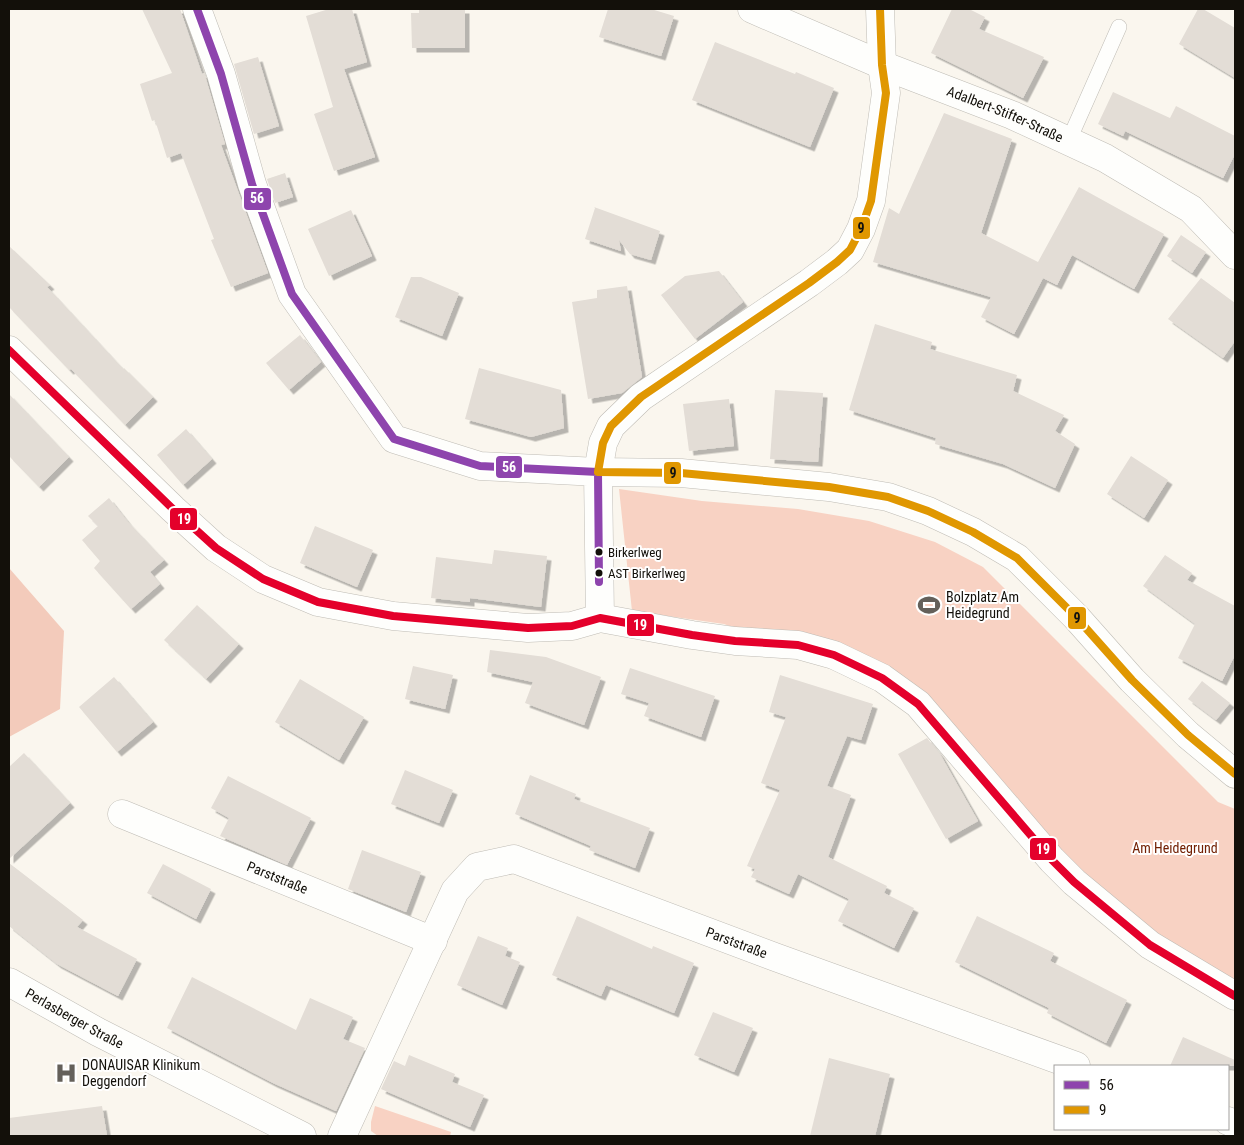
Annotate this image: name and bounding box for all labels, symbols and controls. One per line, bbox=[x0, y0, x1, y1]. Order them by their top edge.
street label: Adalbert-Stifter-Straße bbox=[945, 83, 1066, 146]
line badge: 56 bbox=[243, 187, 272, 211]
text: 56 bbox=[250, 190, 264, 206]
line badge: 9 bbox=[852, 216, 871, 240]
text: 9 bbox=[857, 220, 865, 236]
line badge: 56 bbox=[495, 455, 523, 479]
text: 56 bbox=[502, 459, 516, 475]
line badge: 9 bbox=[663, 461, 682, 485]
text: 9 bbox=[669, 465, 677, 481]
line badge: 19 bbox=[169, 507, 198, 531]
text: 19 bbox=[177, 511, 191, 527]
place label: Birkerlweg bbox=[608, 545, 662, 560]
marker: Birkerlweg bbox=[594, 547, 604, 557]
place label: AST Birkerlweg bbox=[608, 566, 686, 581]
marker: AST Birkerlweg bbox=[594, 568, 604, 578]
place label: Bolzplatz Am Heidegrund bbox=[946, 589, 1019, 621]
sports icon: Bolzplatz Am Heidegrund bbox=[916, 592, 942, 618]
line badge: 9 bbox=[1067, 606, 1087, 630]
text: 9 bbox=[1073, 610, 1081, 626]
line badge: 19 bbox=[626, 613, 655, 637]
text: 19 bbox=[633, 617, 647, 633]
line badge: 19 bbox=[1029, 837, 1057, 861]
park label: Am Heidegrund bbox=[1132, 840, 1218, 856]
text: 19 bbox=[1036, 841, 1050, 857]
street label: Parststraße bbox=[245, 858, 311, 897]
street label: Parststraße bbox=[704, 924, 770, 962]
street label: Perlasberger Straße bbox=[23, 985, 127, 1052]
place label: DONAUISAR Klinikum Deggendorf bbox=[82, 1057, 200, 1089]
hospital icon: DONAUISAR Klinikum Deggendorf bbox=[53, 1060, 79, 1086]
legend bbox=[1054, 1065, 1229, 1130]
text: 56 bbox=[1099, 1076, 1114, 1094]
text: 9 bbox=[1099, 1101, 1106, 1119]

